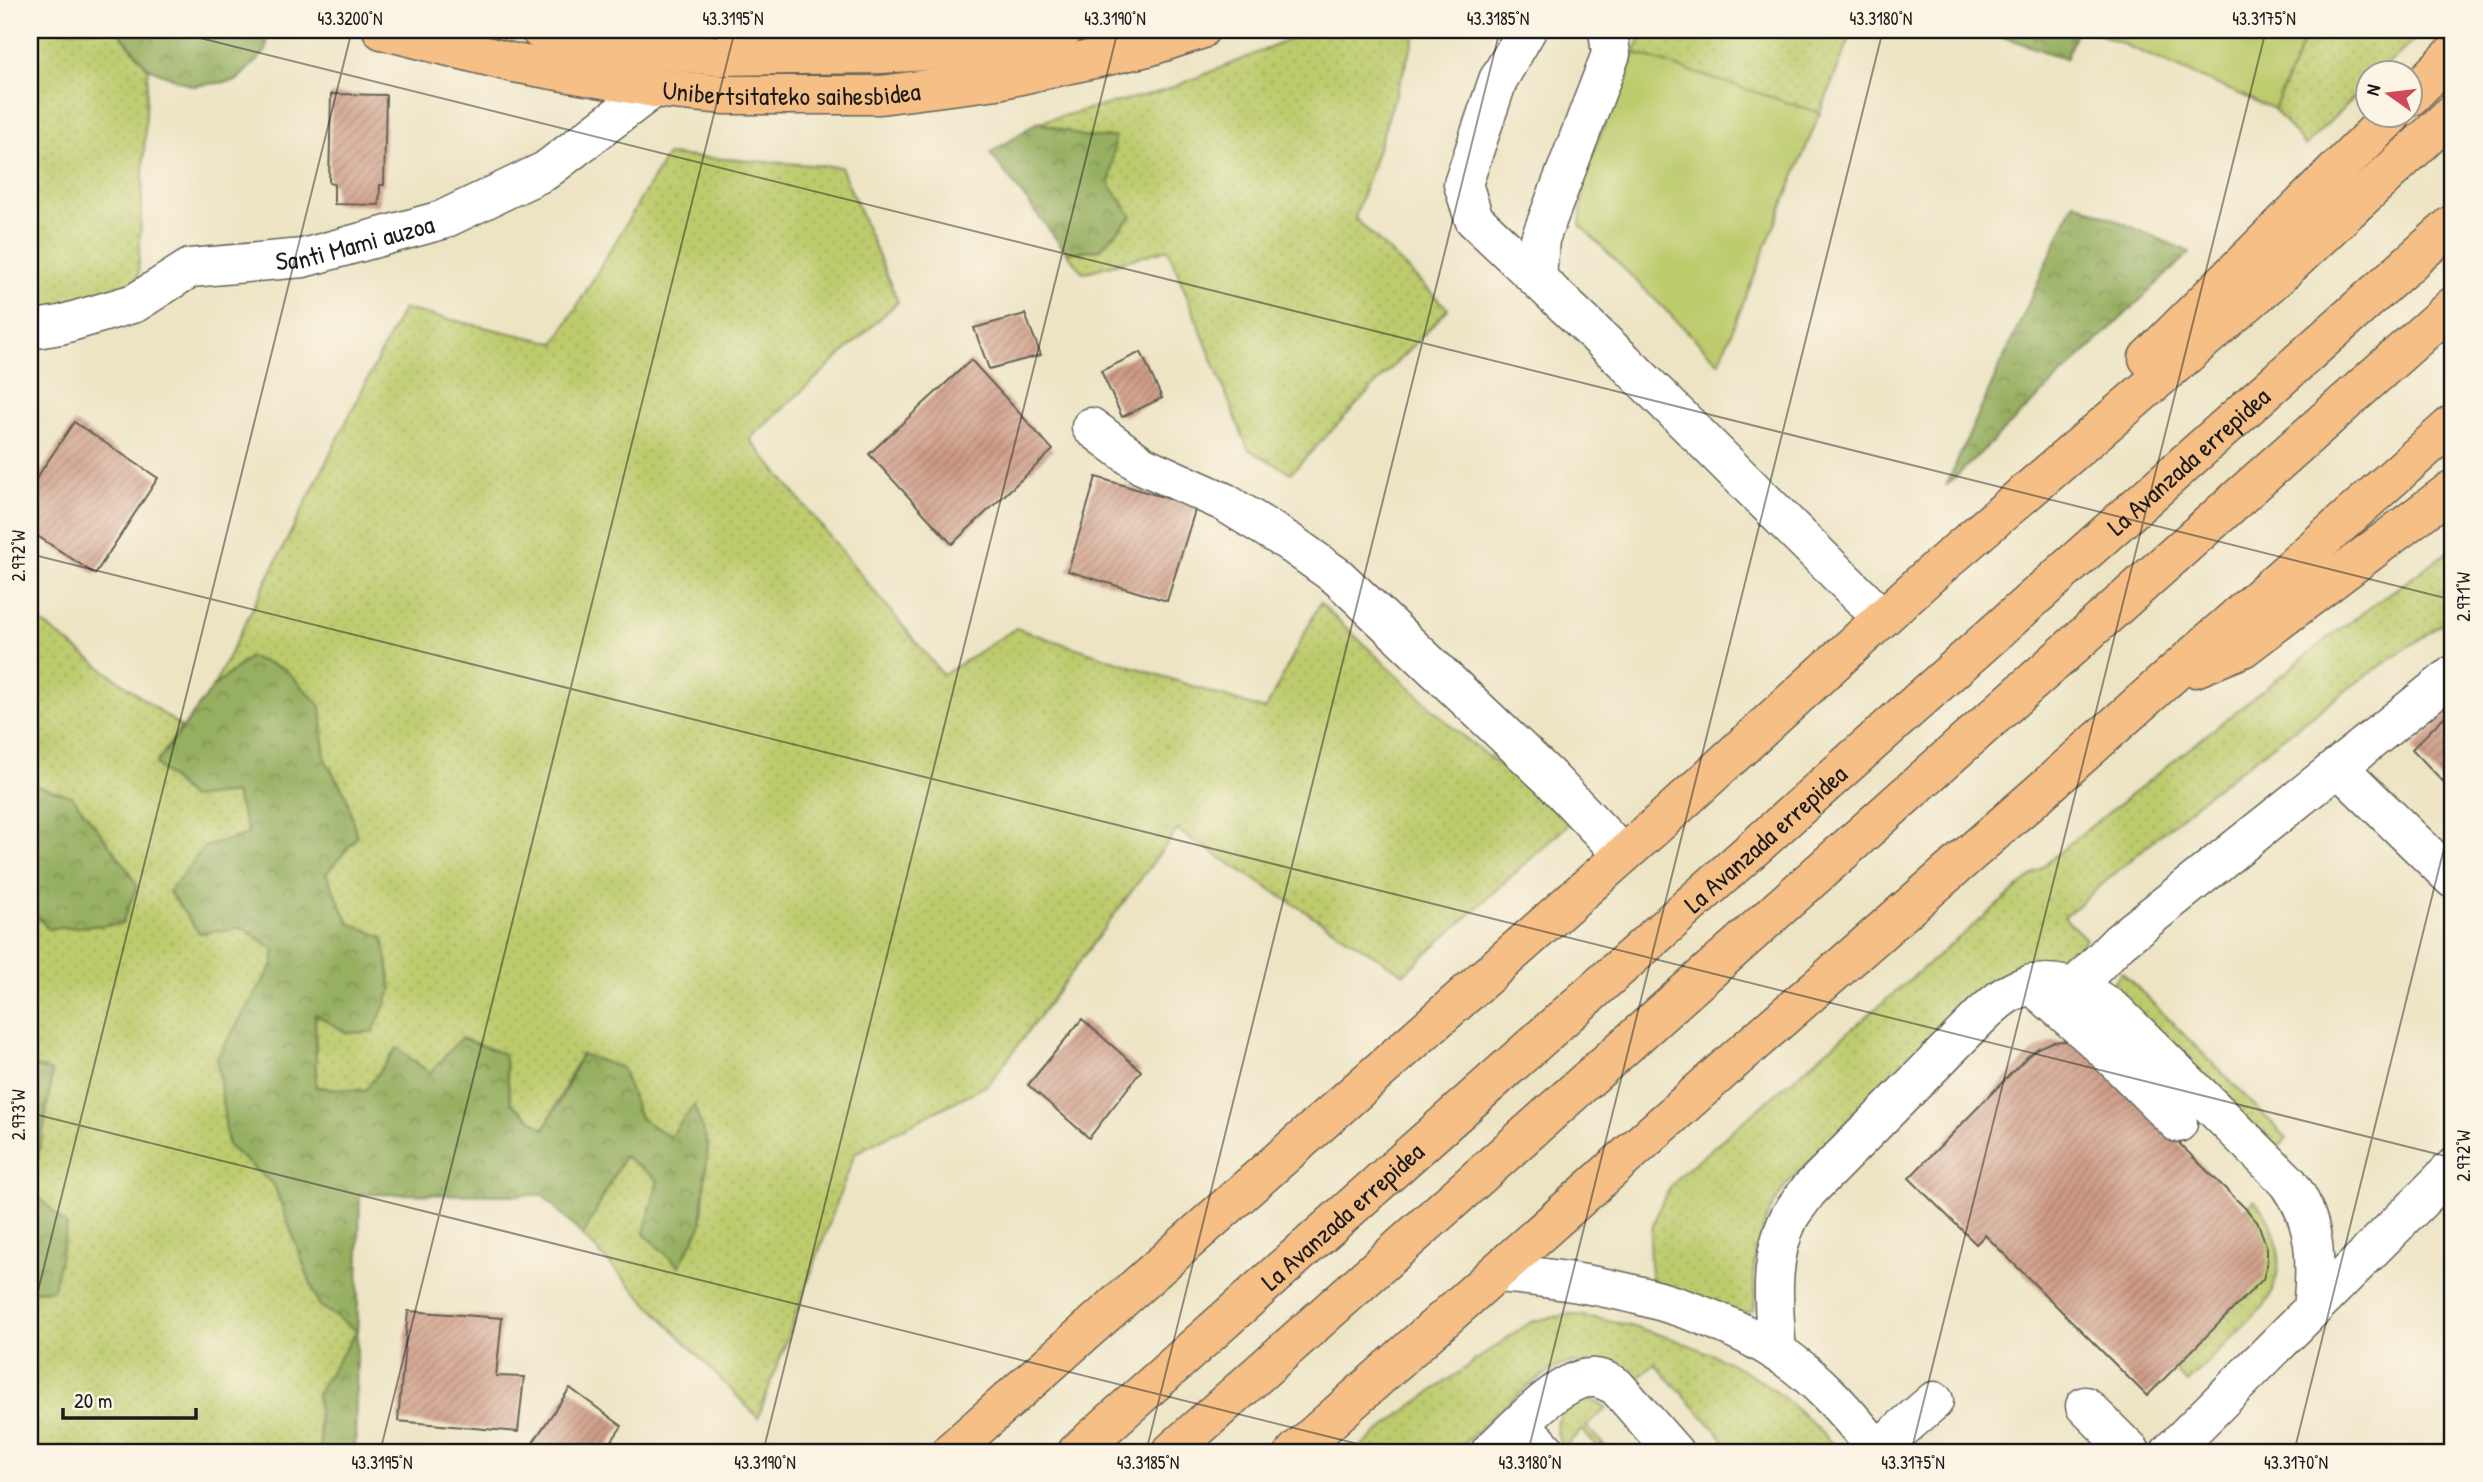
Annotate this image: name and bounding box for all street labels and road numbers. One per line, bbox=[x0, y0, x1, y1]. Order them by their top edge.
street label: Unibertsitateko saihesbidea bbox=[661, 71, 922, 113]
street label: Santi Mami auzoa bbox=[274, 206, 438, 278]
street label: La Avanzada errepidea bbox=[2099, 379, 2277, 543]
street label: La Avanzada errepidea bbox=[1676, 756, 1854, 920]
street label: La Avanzada errepidea bbox=[1253, 1134, 1431, 1298]

